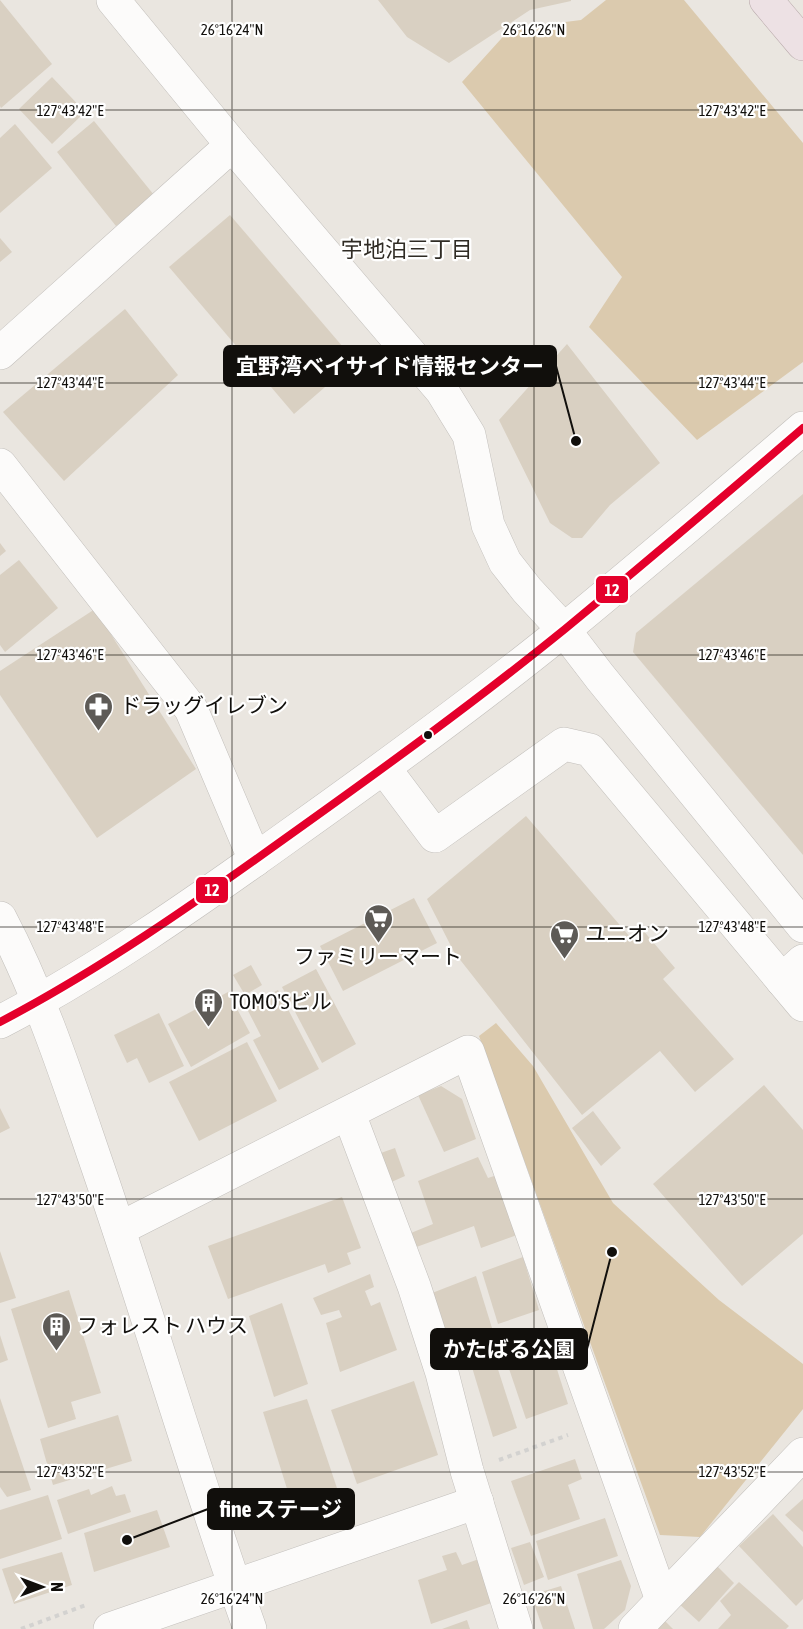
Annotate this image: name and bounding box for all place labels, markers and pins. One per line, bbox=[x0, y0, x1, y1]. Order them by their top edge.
callout: 宜野湾ベイサイド情報センター bbox=[224, 346, 556, 386]
pharmacy icon: ドラッグイレブン bbox=[83, 690, 115, 732]
place label: ドラッグイレブン bbox=[120, 693, 288, 717]
unlabelled marker bbox=[422, 729, 434, 741]
supermarket icon: ファミリーマート bbox=[362, 902, 394, 944]
supermarket icon: ユニオン bbox=[548, 918, 580, 960]
place label: ユニオン bbox=[585, 921, 669, 945]
place label: ファミリーマート bbox=[294, 944, 462, 968]
building icon: TOMO'Sビル bbox=[193, 986, 225, 1028]
place label: TOMO'Sビル bbox=[230, 989, 332, 1013]
building icon: フォレスト ハウス bbox=[40, 1310, 72, 1352]
place label: フォレスト ハウス bbox=[77, 1313, 248, 1337]
callout: かたばる公園 bbox=[431, 1329, 587, 1369]
callout: fine ステージ bbox=[208, 1489, 354, 1529]

